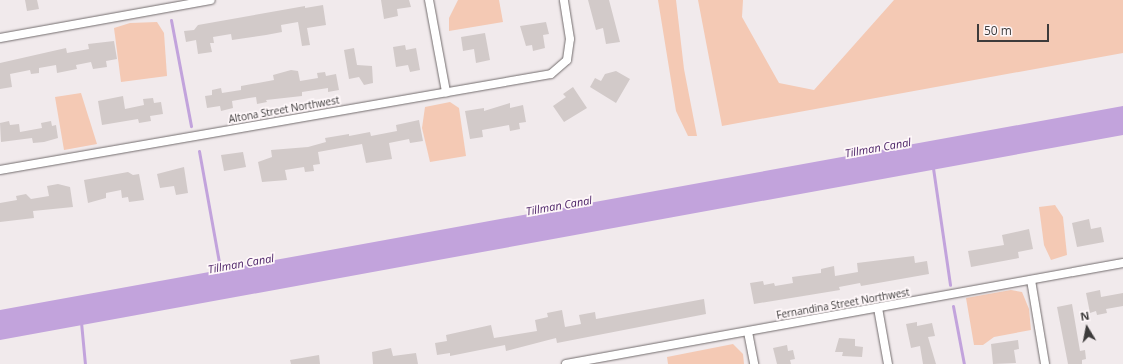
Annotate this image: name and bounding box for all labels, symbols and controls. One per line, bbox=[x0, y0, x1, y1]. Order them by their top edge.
scale bar bbox=[979, 16, 1051, 42]
text: 50 m bbox=[984, 22, 1012, 39]
street label: Altona Street Northwest bbox=[228, 94, 340, 126]
water label: Tillman Canal bbox=[844, 136, 912, 160]
water label: Tillman Canal bbox=[525, 194, 593, 218]
water label: Tillman Canal bbox=[207, 252, 275, 276]
street label: Fernandina Street Northwest bbox=[775, 286, 911, 322]
north arrow bbox=[1067, 308, 1107, 348]
text: N bbox=[1079, 308, 1091, 324]

